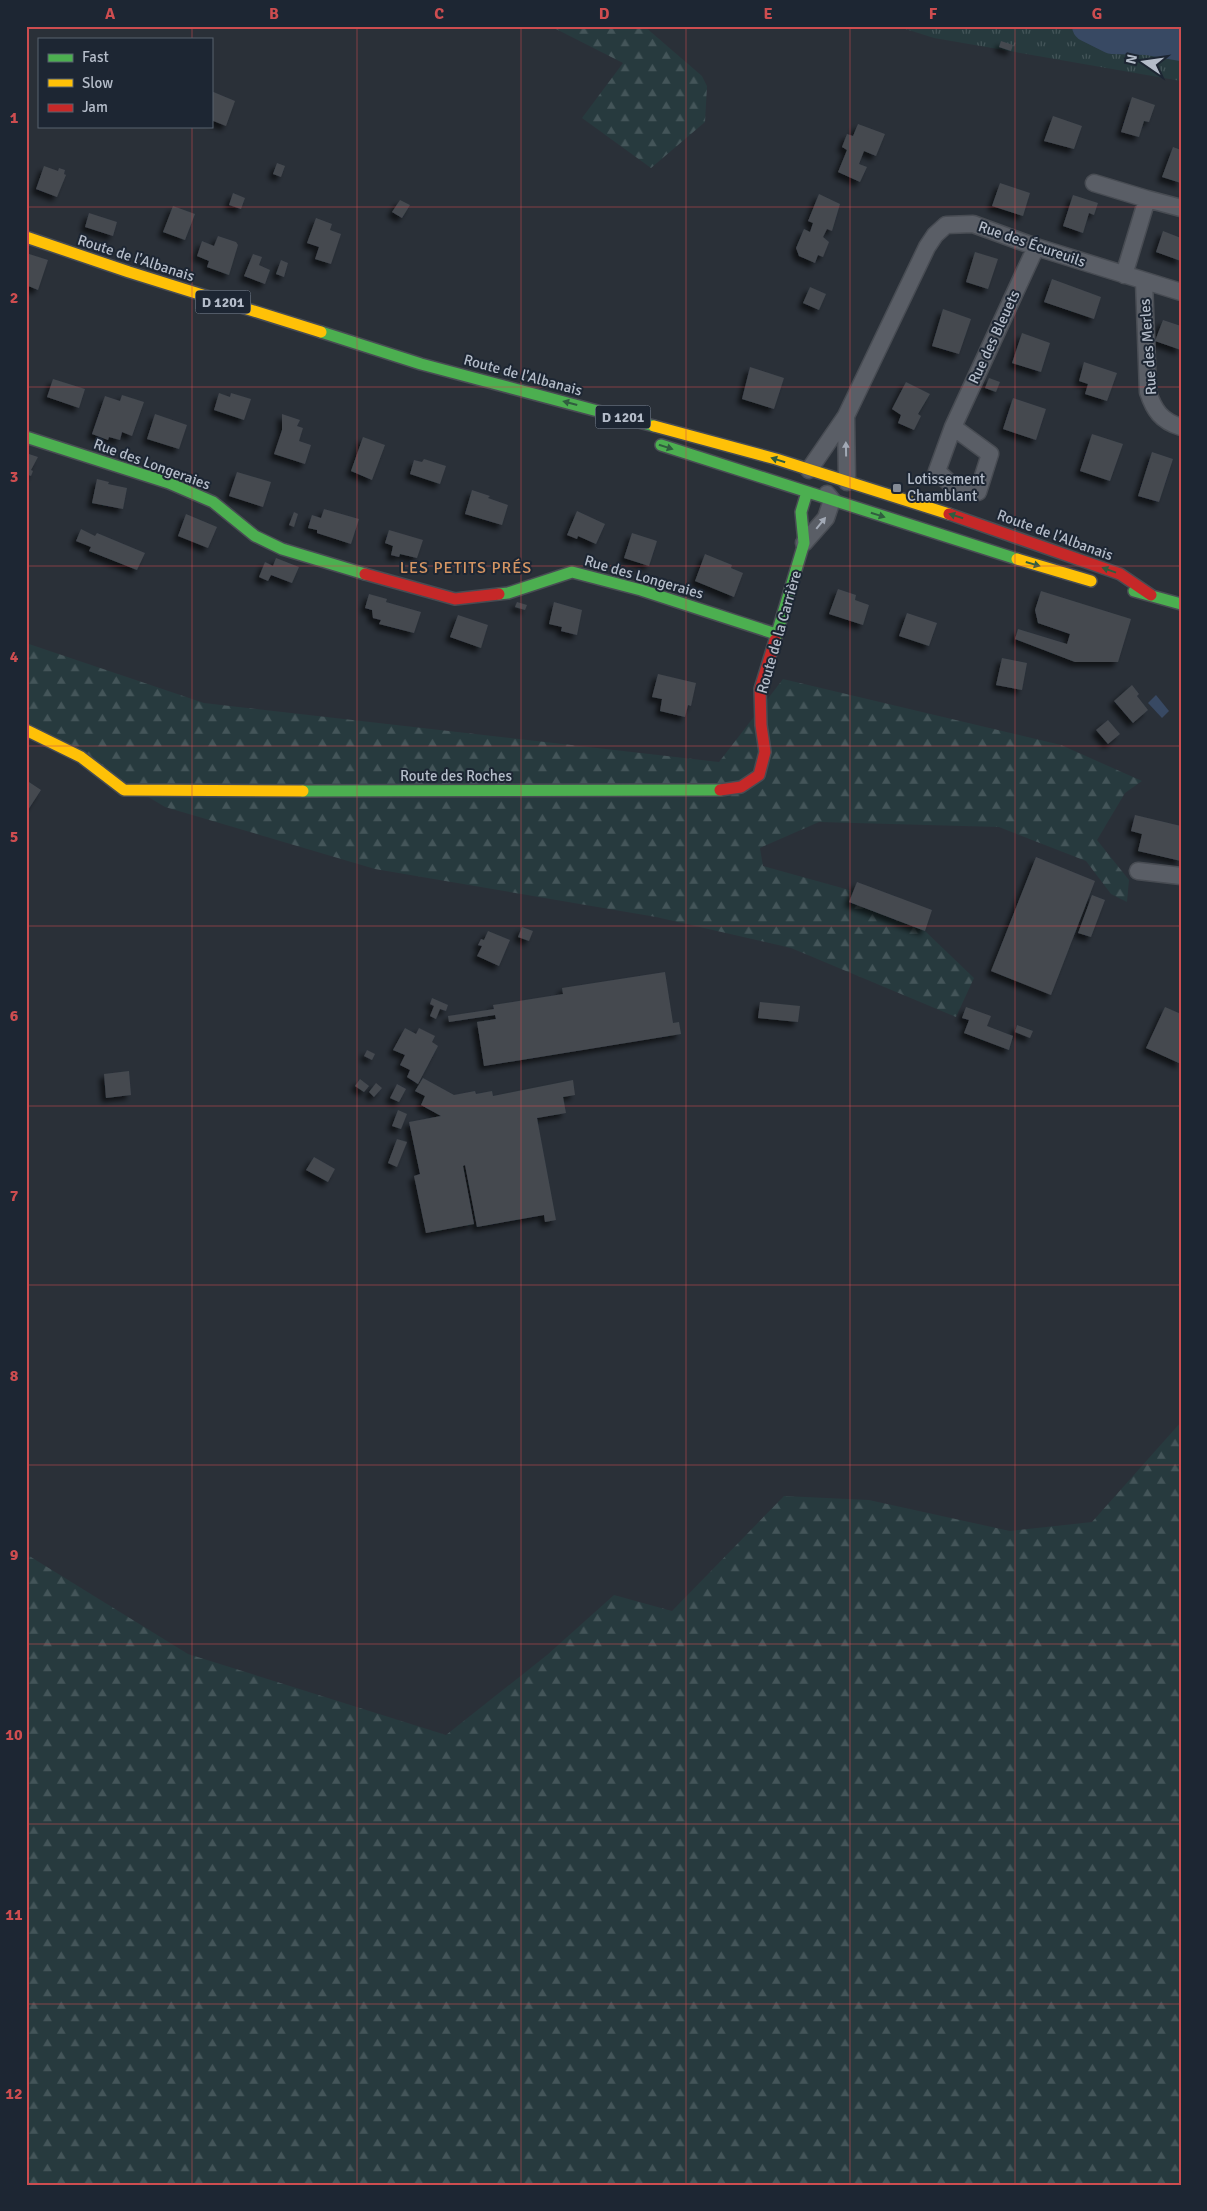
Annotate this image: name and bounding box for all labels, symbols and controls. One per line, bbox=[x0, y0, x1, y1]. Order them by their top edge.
text: A bbox=[105, 4, 116, 24]
text: B bbox=[269, 4, 279, 24]
text: C bbox=[434, 4, 444, 24]
text: D bbox=[599, 4, 610, 24]
text: E bbox=[763, 4, 773, 24]
text: F bbox=[929, 4, 938, 24]
text: G bbox=[1092, 4, 1102, 24]
legend bbox=[38, 38, 212, 128]
north arrow bbox=[1120, 38, 1170, 88]
text: Fast bbox=[82, 48, 109, 66]
text: N bbox=[1122, 53, 1141, 66]
text: Slow bbox=[82, 74, 113, 92]
text: Jam bbox=[82, 98, 108, 116]
text: 1 bbox=[10, 108, 19, 128]
street label: Rue des Écureuils bbox=[976, 216, 1089, 271]
street label: Route de l'Albanais bbox=[75, 231, 197, 286]
street label: Rue des Bleuets bbox=[964, 287, 1024, 387]
text: 2 bbox=[10, 288, 18, 308]
road number: D 1201 bbox=[196, 290, 250, 314]
street label: Rue des Merles bbox=[1136, 298, 1160, 396]
street label: Route de l'Albanais bbox=[462, 351, 585, 400]
one-way arrow bbox=[563, 399, 578, 407]
road number: D 1201 bbox=[596, 406, 650, 428]
street label: Rue des Longeraies bbox=[91, 435, 213, 494]
one-way arrow bbox=[842, 440, 850, 456]
one-way arrow bbox=[659, 443, 674, 451]
one-way arrow bbox=[770, 455, 785, 463]
text: 3 bbox=[10, 467, 18, 487]
place label: Lotissement Chamblant bbox=[907, 470, 985, 505]
marker: Lotissement Chamblant bbox=[891, 482, 903, 494]
street label: Route de l'Albanais bbox=[995, 506, 1116, 564]
one-way arrow bbox=[871, 511, 886, 519]
one-way arrow bbox=[948, 512, 963, 520]
one-way arrow bbox=[816, 517, 827, 530]
street label: Rue des Longeraies bbox=[582, 551, 706, 603]
district label: LES PETITS PRÉS bbox=[400, 558, 532, 578]
one-way arrow bbox=[1026, 560, 1041, 568]
one-way arrow bbox=[1101, 566, 1116, 574]
street label: Route de la Carrière bbox=[753, 568, 805, 696]
text: 4 bbox=[10, 647, 19, 667]
street label: Route des Roches bbox=[400, 767, 512, 785]
text: 5 bbox=[10, 827, 18, 847]
text: 6 bbox=[10, 1006, 19, 1026]
text: 7 bbox=[10, 1186, 19, 1206]
text: 8 bbox=[10, 1366, 19, 1386]
text: 9 bbox=[10, 1545, 19, 1565]
text: 10 bbox=[5, 1725, 23, 1745]
text: 11 bbox=[5, 1905, 23, 1925]
text: 12 bbox=[5, 2084, 23, 2104]

